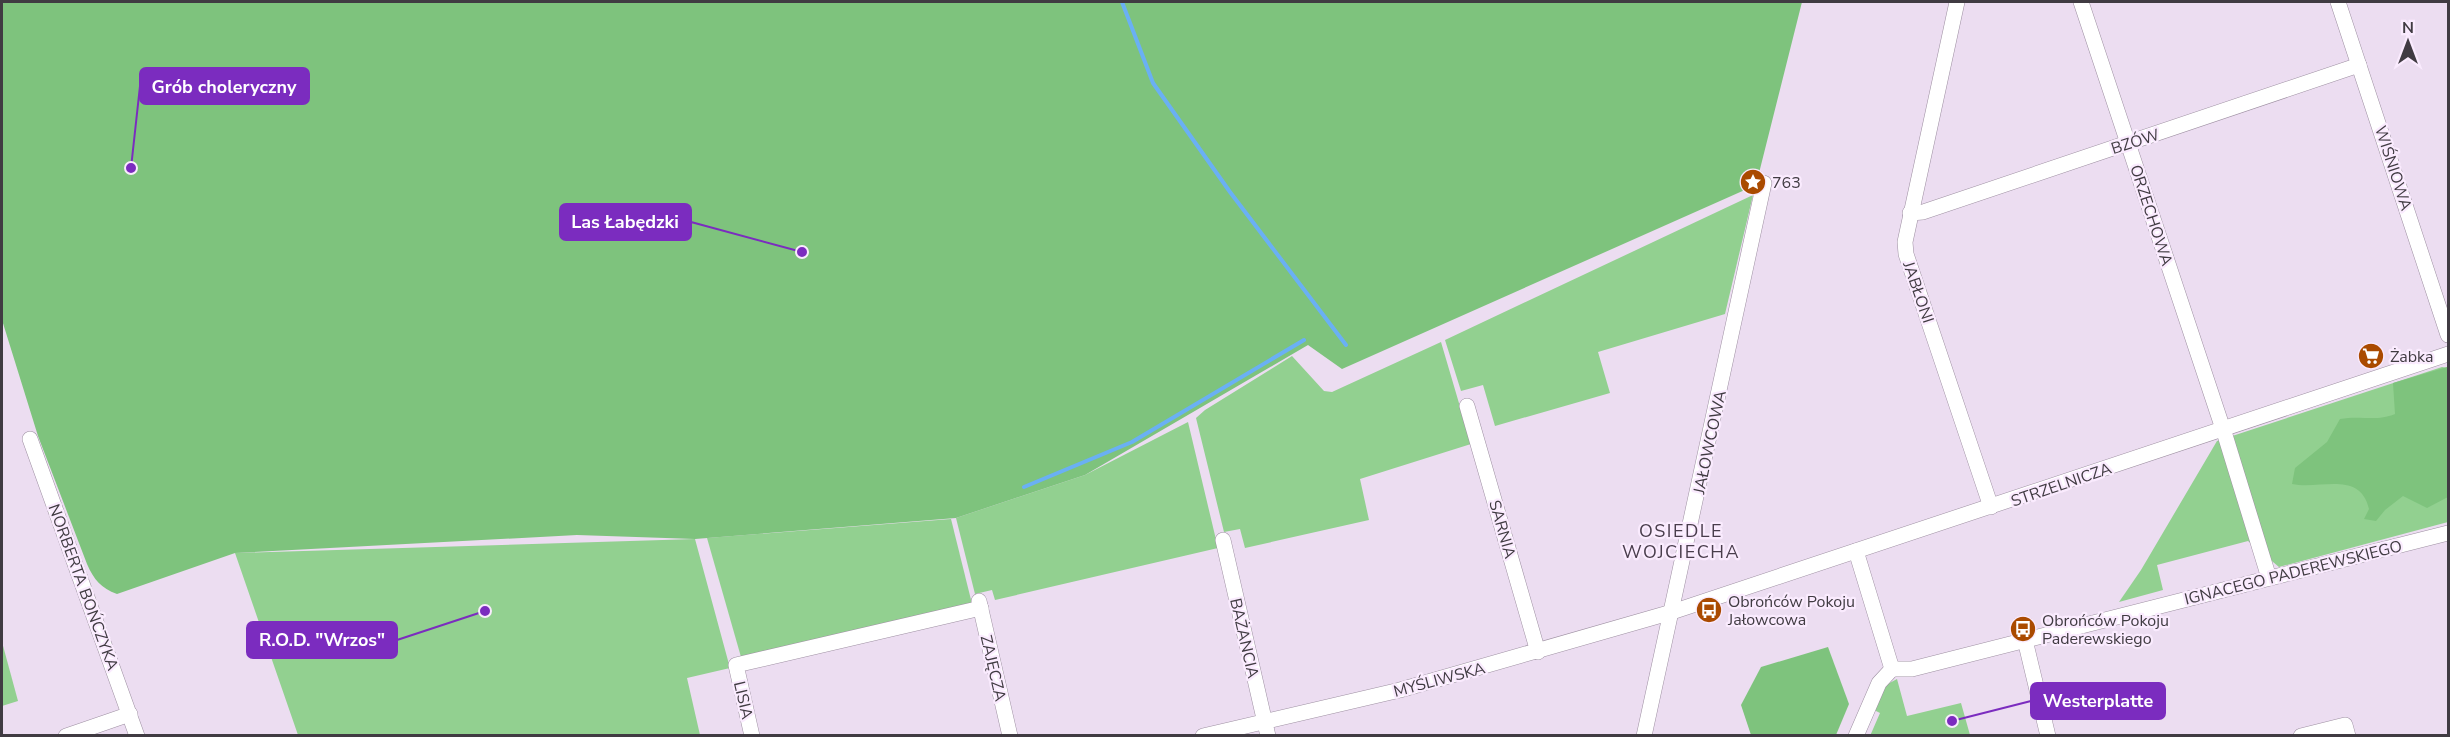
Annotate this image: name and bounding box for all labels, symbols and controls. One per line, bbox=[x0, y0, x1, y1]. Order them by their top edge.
north arrow bbox=[2378, 12, 2438, 72]
text: N bbox=[2402, 17, 2414, 39]
callout: Grób choleryczny bbox=[140, 68, 309, 104]
text: Grób choleryczny bbox=[152, 75, 297, 99]
street label: WIŚNIOWA bbox=[2369, 123, 2417, 214]
street label: BZÓW bbox=[2108, 124, 2163, 160]
street label: ORZECHOWA bbox=[2124, 162, 2178, 269]
place icon: 763 bbox=[1738, 167, 1768, 197]
place label: 763 bbox=[1772, 172, 1801, 194]
callout: Las Łabędzki bbox=[560, 204, 691, 240]
text: Las Łabędzki bbox=[571, 210, 679, 234]
street label: JABŁONI bbox=[1897, 258, 1939, 326]
supermarket icon: Żabka bbox=[2356, 341, 2386, 371]
place label: Żabka bbox=[2390, 346, 2433, 368]
street label: JAŁOWCOWA bbox=[1688, 388, 1732, 497]
street label: STRZELNICZA bbox=[2008, 457, 2115, 512]
street label: SARNIA bbox=[1483, 498, 1521, 561]
street label: NORBERTA BOŃCZYKA bbox=[43, 501, 124, 674]
district label: OSIEDLE WOJCIECHA bbox=[1622, 519, 1740, 564]
street label: IGNACEGO PADEREWSKIEGO bbox=[2182, 535, 2404, 611]
place label: Obrońców Pokoju Jałowcowa bbox=[1727, 591, 1855, 631]
bus stop icon: Obrońców Pokoju Jałowcowa bbox=[1694, 595, 1724, 625]
street label: BAŻANCIA bbox=[1224, 596, 1264, 681]
place label: Obrońców Pokoju Paderewskiego bbox=[2042, 610, 2169, 650]
bus stop icon: Obrońców Pokoju Paderewskiego bbox=[2008, 614, 2038, 644]
callout: R.O.D. "Wrzos" bbox=[247, 622, 397, 658]
text: R.O.D. "Wrzos" bbox=[259, 628, 385, 652]
street label: ZAJĘCZA bbox=[975, 633, 1011, 704]
street label: MYŚLIWSKA bbox=[1391, 657, 1488, 703]
street label: LISIA bbox=[728, 679, 758, 722]
callout: Westerplatte bbox=[2031, 683, 2165, 719]
text: Westerplatte bbox=[2043, 689, 2153, 713]

